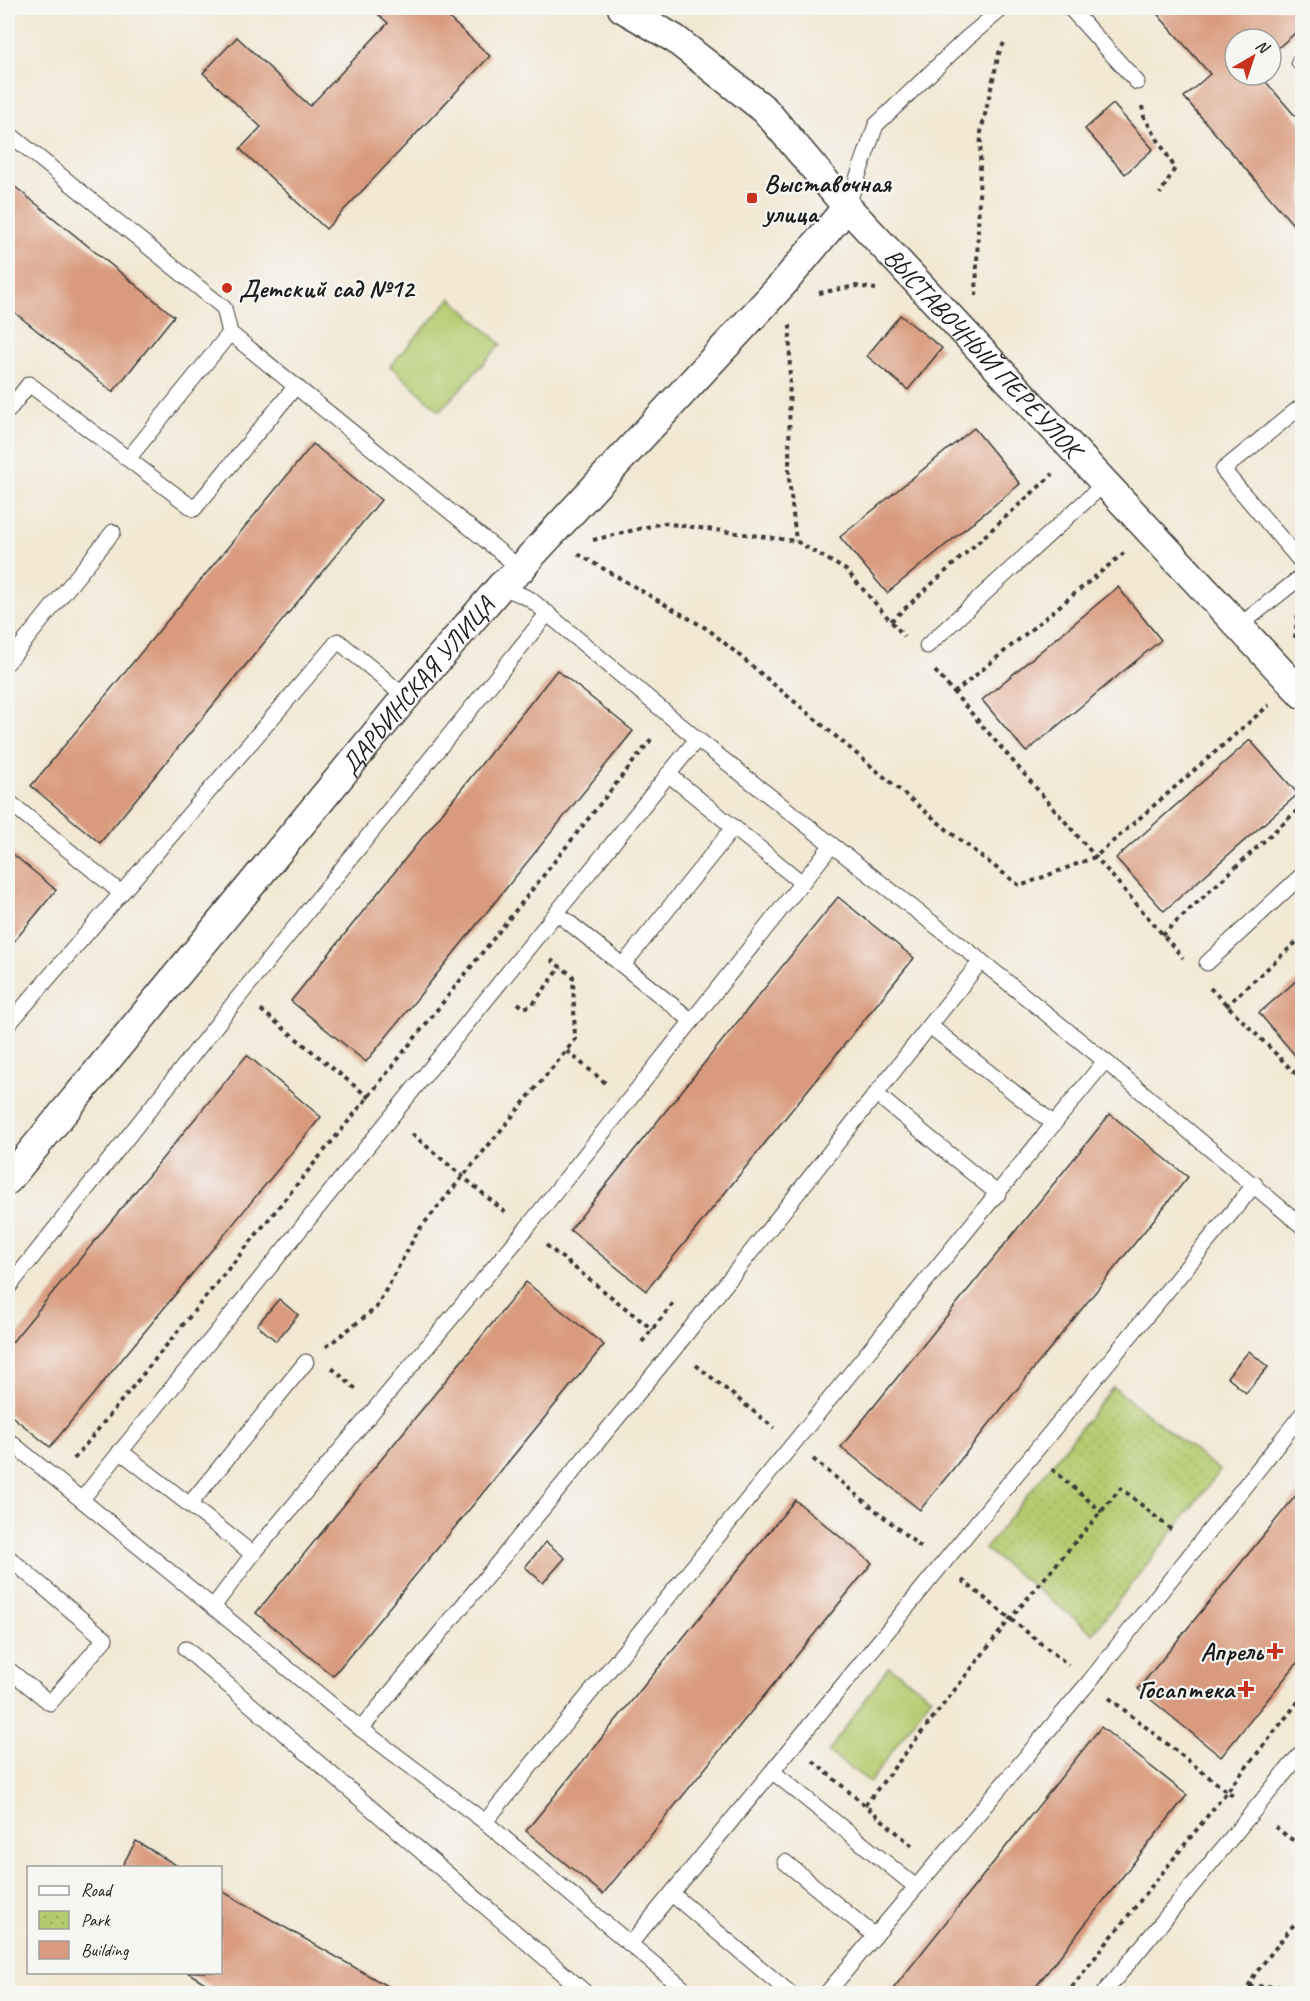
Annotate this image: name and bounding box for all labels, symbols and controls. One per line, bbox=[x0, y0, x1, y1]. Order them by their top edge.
north arrow bbox=[1223, 27, 1283, 87]
text: N bbox=[1252, 35, 1274, 59]
place label: Выставочная улица bbox=[762, 167, 892, 230]
marker: Выставочная улица bbox=[745, 191, 759, 205]
street label: ВЫСТАВОЧНЫЙ ПЕРЕУЛОК bbox=[877, 241, 1092, 468]
place label: Детский сад №12 bbox=[239, 272, 416, 305]
marker: Детский сад №12 bbox=[220, 281, 234, 295]
street label: ДАРЬИНСКАЯ УЛИЦА bbox=[333, 588, 503, 781]
place label: Апрель bbox=[1200, 1635, 1265, 1668]
marker: Апрель bbox=[1268, 1644, 1282, 1658]
place label: Госаптека bbox=[1138, 1673, 1236, 1706]
marker: Госаптека bbox=[1239, 1682, 1253, 1696]
legend bbox=[27, 1866, 222, 1974]
text: Road bbox=[81, 1879, 114, 1901]
text: Park bbox=[81, 1909, 111, 1931]
text: Building bbox=[81, 1939, 130, 1961]

